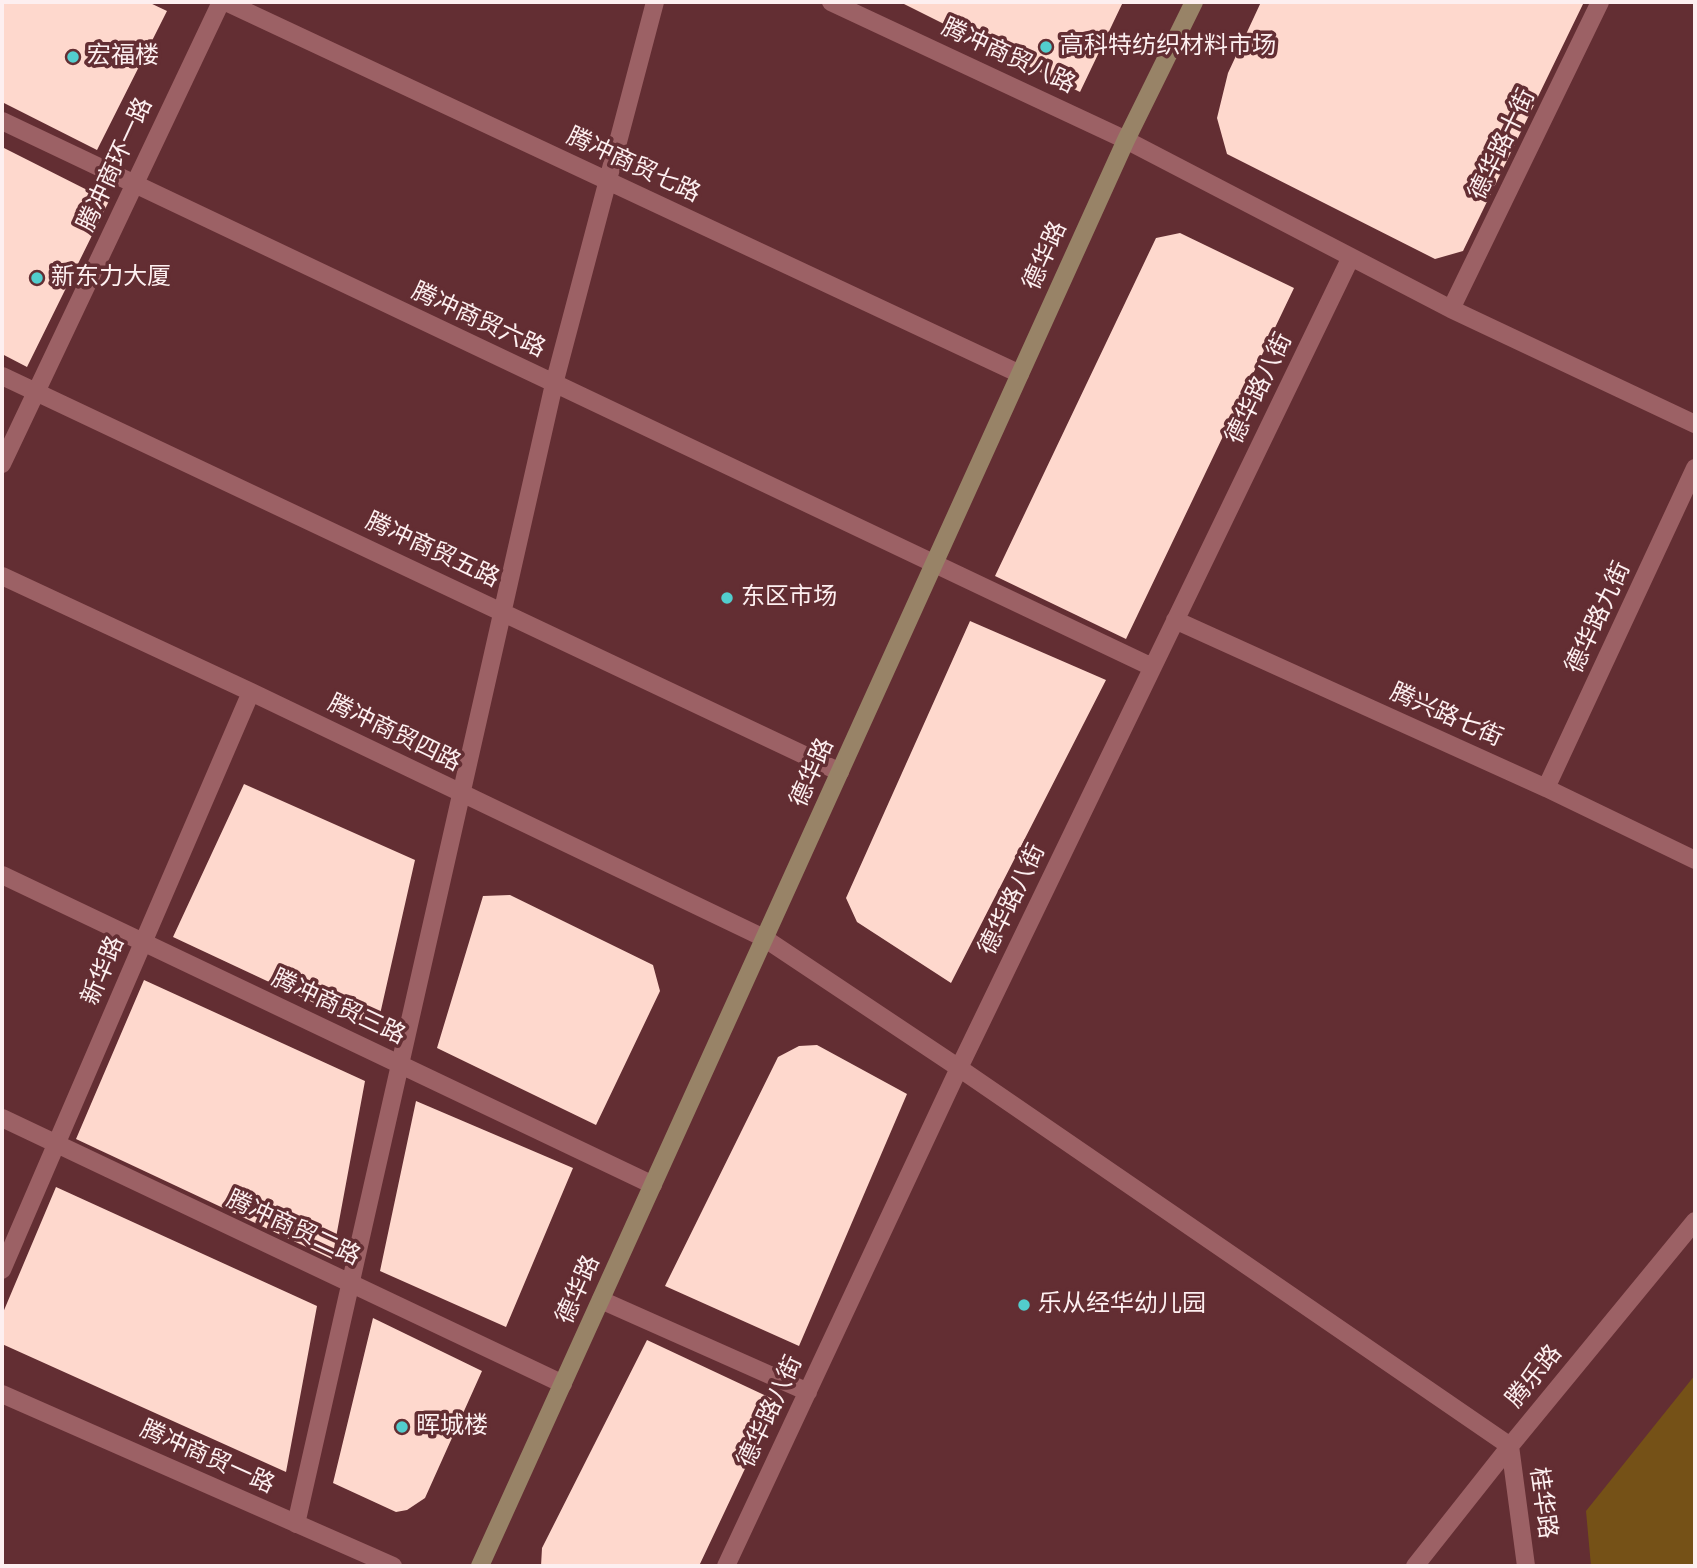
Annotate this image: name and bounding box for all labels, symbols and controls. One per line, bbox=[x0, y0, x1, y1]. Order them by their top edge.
street label: 腾冲商贸八路 bbox=[937, 14, 1079, 100]
place label: 高科特纺织材料市场 bbox=[1060, 33, 1276, 61]
marker: 高科特纺织材料市场 bbox=[1038, 39, 1054, 55]
place label: 宏福楼 bbox=[87, 43, 159, 71]
marker: 宏福楼 bbox=[65, 49, 81, 65]
street label: 德华路十街 bbox=[1464, 85, 1542, 205]
street label: 腾冲商环一路 bbox=[73, 94, 159, 236]
street label: 腾冲商贸七路 bbox=[562, 123, 704, 209]
street label: 德华路 bbox=[1018, 217, 1074, 295]
place label: 新东力大厦 bbox=[51, 264, 171, 292]
marker: 新东力大厦 bbox=[29, 270, 45, 286]
street label: 腾冲商贸六路 bbox=[407, 278, 549, 364]
street label: 德华路八街 bbox=[1221, 329, 1299, 449]
street label: 腾冲商贸五路 bbox=[361, 508, 503, 594]
street label: 德华路九街 bbox=[1561, 558, 1637, 678]
place label: 东区市场 bbox=[741, 584, 837, 612]
marker: 东区市场 bbox=[719, 590, 735, 606]
street label: 腾兴路七街 bbox=[1385, 678, 1507, 754]
street label: 腾冲商贸四路 bbox=[323, 689, 465, 779]
street label: 德华路 bbox=[785, 734, 841, 812]
street label: 德华路八街 bbox=[974, 840, 1052, 960]
street label: 新华路 bbox=[77, 932, 131, 1010]
street label: 腾冲商贸三路 bbox=[267, 965, 409, 1051]
street label: 腾冲商贸二路 bbox=[222, 1186, 364, 1272]
street label: 德华路 bbox=[551, 1251, 607, 1329]
place label: 乐从经华幼儿园 bbox=[1038, 1291, 1206, 1319]
marker: 乐从经华幼儿园 bbox=[1016, 1297, 1032, 1313]
street label: 腾乐路 bbox=[1501, 1340, 1569, 1414]
street label: 德华路八街 bbox=[733, 1352, 809, 1472]
place label: 晖城楼 bbox=[416, 1413, 488, 1441]
street label: 腾冲商贸一路 bbox=[135, 1416, 279, 1500]
marker: 晖城楼 bbox=[394, 1419, 410, 1435]
street label: 桂华路 bbox=[1523, 1465, 1561, 1541]

